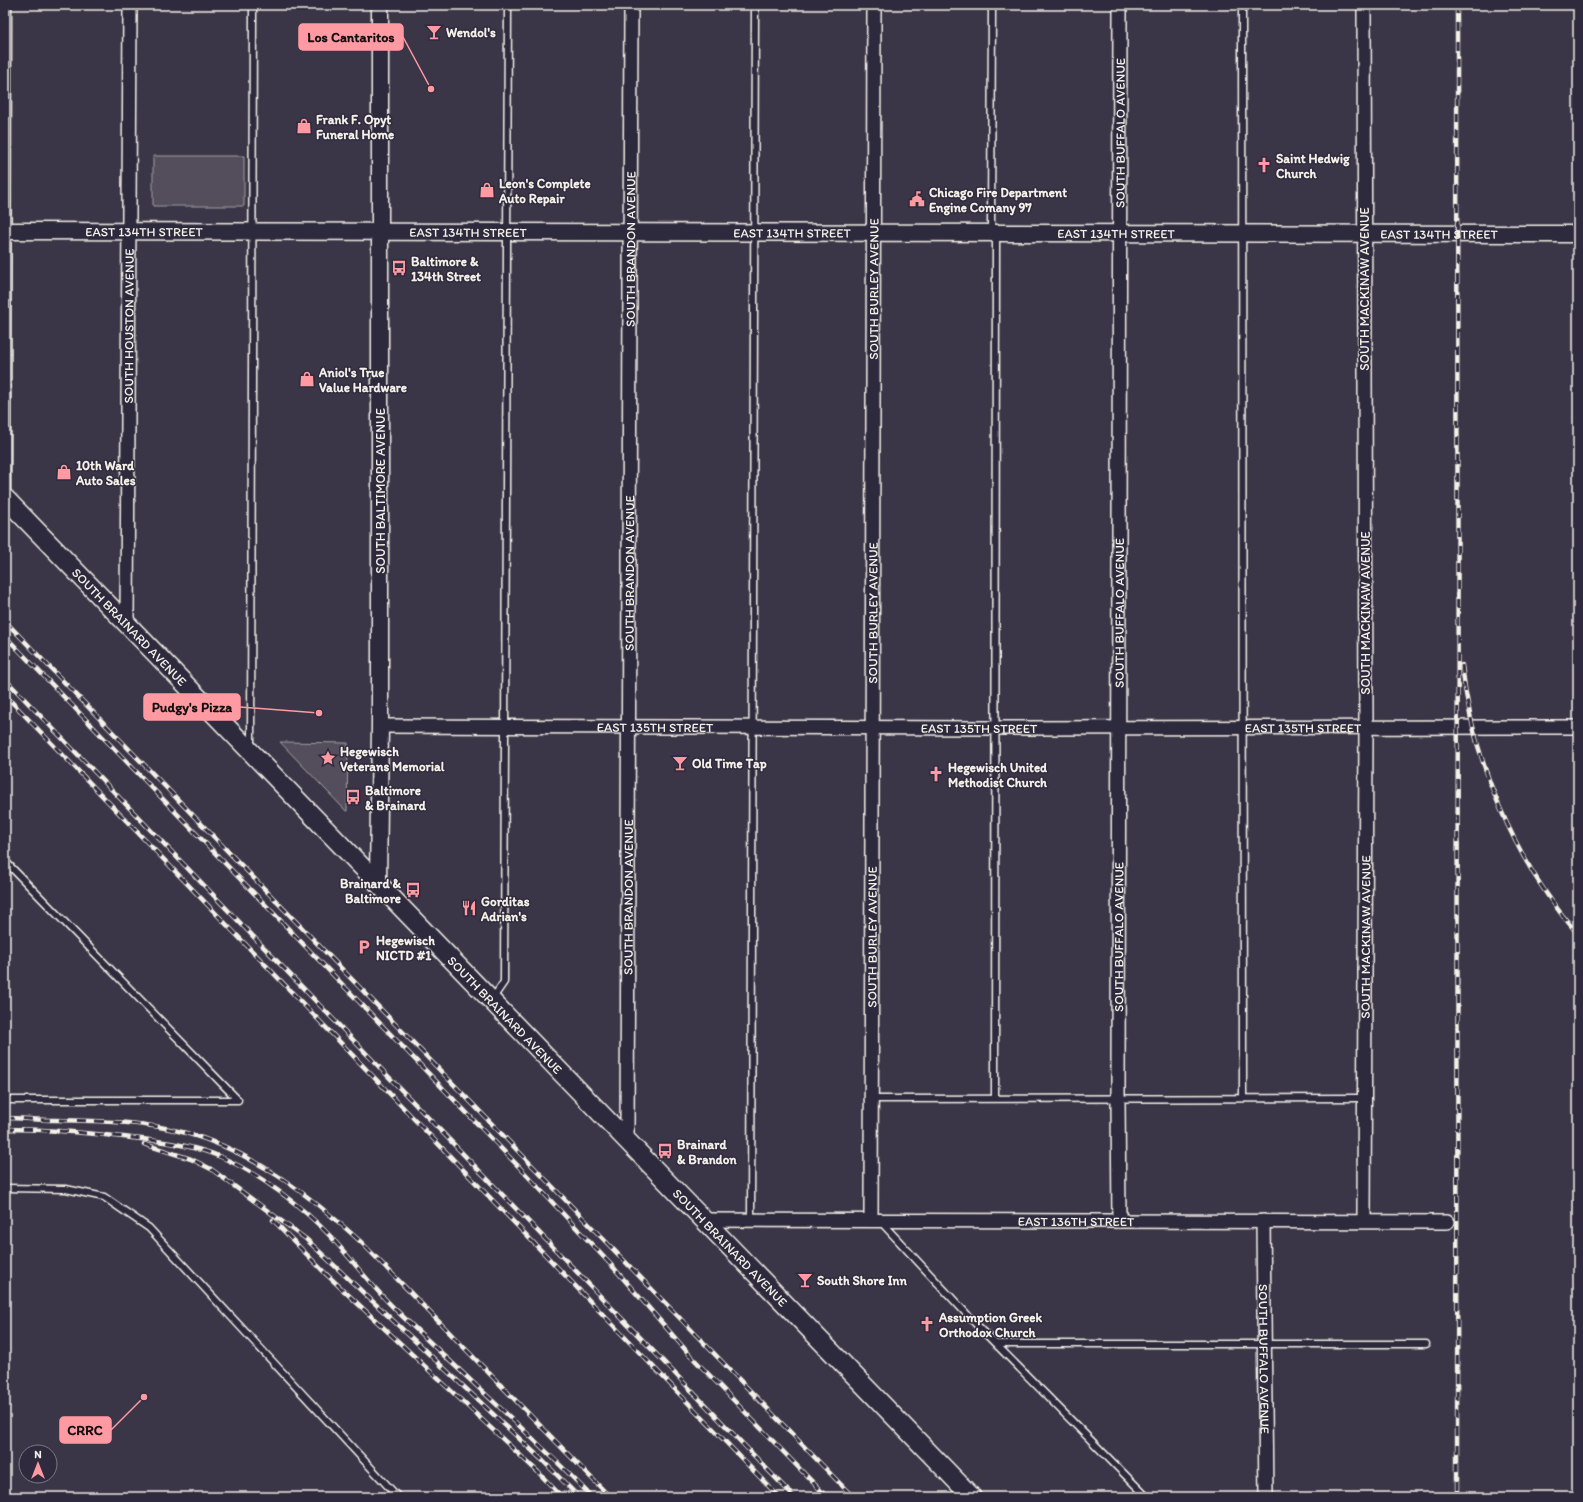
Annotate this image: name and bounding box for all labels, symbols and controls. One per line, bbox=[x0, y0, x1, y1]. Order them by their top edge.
bar icon: Wendol's bbox=[425, 23, 443, 41]
callout: Los Cantaritos bbox=[299, 24, 403, 50]
place label: Wendol's bbox=[446, 25, 496, 40]
text: Los Cantaritos bbox=[307, 29, 395, 46]
street label: SOUTH BUFFALO AVENUE bbox=[1113, 58, 1128, 208]
place label: Frank F. Opyt Funeral Home bbox=[316, 112, 394, 142]
shop icon: Frank F. Opyt Funeral Home bbox=[295, 117, 313, 135]
place label: Saint Hedwig Church bbox=[1276, 151, 1350, 181]
church icon: Saint Hedwig Church bbox=[1255, 156, 1273, 174]
street label: SOUTH BRANDON AVENUE bbox=[623, 171, 638, 327]
place label: Leon's Complete Auto Repair bbox=[498, 176, 591, 207]
shop icon: Leon's Complete Auto Repair bbox=[478, 181, 496, 199]
place label: Chicago Fire Department Engine Comany 97 bbox=[929, 185, 1067, 216]
public building icon: Chicago Fire Department Engine Comany 97 bbox=[908, 190, 926, 208]
street label: SOUTH MACKINAW AVENUE bbox=[1357, 207, 1372, 371]
street label: SOUTH BURLEY AVENUE bbox=[866, 218, 881, 360]
street label: EAST 134TH STREET bbox=[85, 224, 203, 239]
street label: EAST 134TH STREET bbox=[409, 225, 527, 240]
street label: EAST 134TH STREET bbox=[733, 225, 851, 241]
street label: EAST 134TH STREET bbox=[1057, 226, 1175, 241]
street label: EAST 134TH STREET bbox=[1380, 227, 1498, 242]
street label: SOUTH HOUSTON AVENUE bbox=[121, 248, 137, 404]
place label: Baltimore & 134th Street bbox=[411, 254, 481, 284]
bus stop icon: Baltimore & 134th Street bbox=[390, 259, 408, 277]
place label: Aniol's True Value Hardware bbox=[318, 365, 407, 395]
shop icon: Aniol's True Value Hardware bbox=[298, 370, 316, 388]
street label: SOUTH BALTIMORE AVENUE bbox=[373, 408, 388, 574]
place label: 10th Ward Auto Sales bbox=[75, 458, 136, 488]
shop icon: 10th Ward Auto Sales bbox=[55, 463, 73, 481]
street label: SOUTH BRANDON AVENUE bbox=[622, 495, 637, 651]
street label: SOUTH MACKINAW AVENUE bbox=[1358, 531, 1373, 695]
street label: SOUTH BUFFALO AVENUE bbox=[1112, 538, 1127, 688]
street label: SOUTH BURLEY AVENUE bbox=[865, 542, 881, 684]
street label: SOUTH BRAINARD AVENUE bbox=[69, 565, 190, 689]
callout: Pudgy's Pizza bbox=[144, 694, 240, 720]
text: Pudgy's Pizza bbox=[152, 699, 232, 716]
street label: EAST 135TH STREET bbox=[597, 720, 714, 735]
street label: EAST 135TH STREET bbox=[1245, 720, 1362, 736]
street label: EAST 135TH STREET bbox=[921, 721, 1038, 736]
place label: Hegewisch Veterans Memorial bbox=[340, 744, 445, 774]
place icon: Hegewisch Veterans Memorial bbox=[319, 749, 337, 767]
bar icon: Old Time Tap bbox=[671, 754, 689, 772]
place label: Old Time Tap bbox=[692, 756, 767, 772]
place label: Hegewisch United Methodist Church bbox=[948, 760, 1048, 790]
church icon: Hegewisch United Methodist Church bbox=[927, 765, 945, 783]
place label: Baltimore & Brainard bbox=[365, 783, 427, 813]
bus stop icon: Baltimore & Brainard bbox=[344, 788, 362, 806]
street label: SOUTH BRANDON AVENUE bbox=[621, 819, 636, 975]
street label: SOUTH MACKINAW AVENUE bbox=[1358, 855, 1373, 1019]
street label: SOUTH BUFFALO AVENUE bbox=[1111, 862, 1126, 1012]
street label: SOUTH BURLEY AVENUE bbox=[865, 866, 880, 1008]
place label: Brainard & Baltimore bbox=[340, 876, 402, 906]
bus stop icon: Brainard & Baltimore bbox=[404, 881, 422, 899]
place label: Gorditas Adrian's bbox=[480, 894, 530, 924]
restaurant icon: Gorditas Adrian's bbox=[460, 899, 478, 917]
place label: Hegewisch NICTD #1 bbox=[376, 933, 435, 963]
parking icon: Hegewisch NICTD #1 bbox=[355, 938, 373, 956]
street label: SOUTH BRAINARD AVENUE bbox=[444, 953, 565, 1077]
place label: Brainard & Brandon bbox=[677, 1137, 737, 1167]
bus stop icon: Brainard & Brandon bbox=[656, 1142, 674, 1160]
street label: SOUTH BRAINARD AVENUE bbox=[670, 1186, 790, 1310]
street label: EAST 136TH STREET bbox=[1018, 1214, 1135, 1229]
bar icon: South Shore Inn bbox=[796, 1271, 814, 1289]
place label: South Shore Inn bbox=[817, 1273, 907, 1288]
street label: SOUTH BUFFALO AVENUE bbox=[1256, 1284, 1272, 1434]
place label: Assumption Greek Orthodox Church bbox=[938, 1310, 1042, 1340]
church icon: Assumption Greek Orthodox Church bbox=[918, 1315, 936, 1333]
callout: CRRC bbox=[60, 1417, 111, 1443]
text: CRRC bbox=[67, 1422, 103, 1439]
north arrow bbox=[18, 1444, 58, 1484]
text: N bbox=[34, 1448, 42, 1461]

